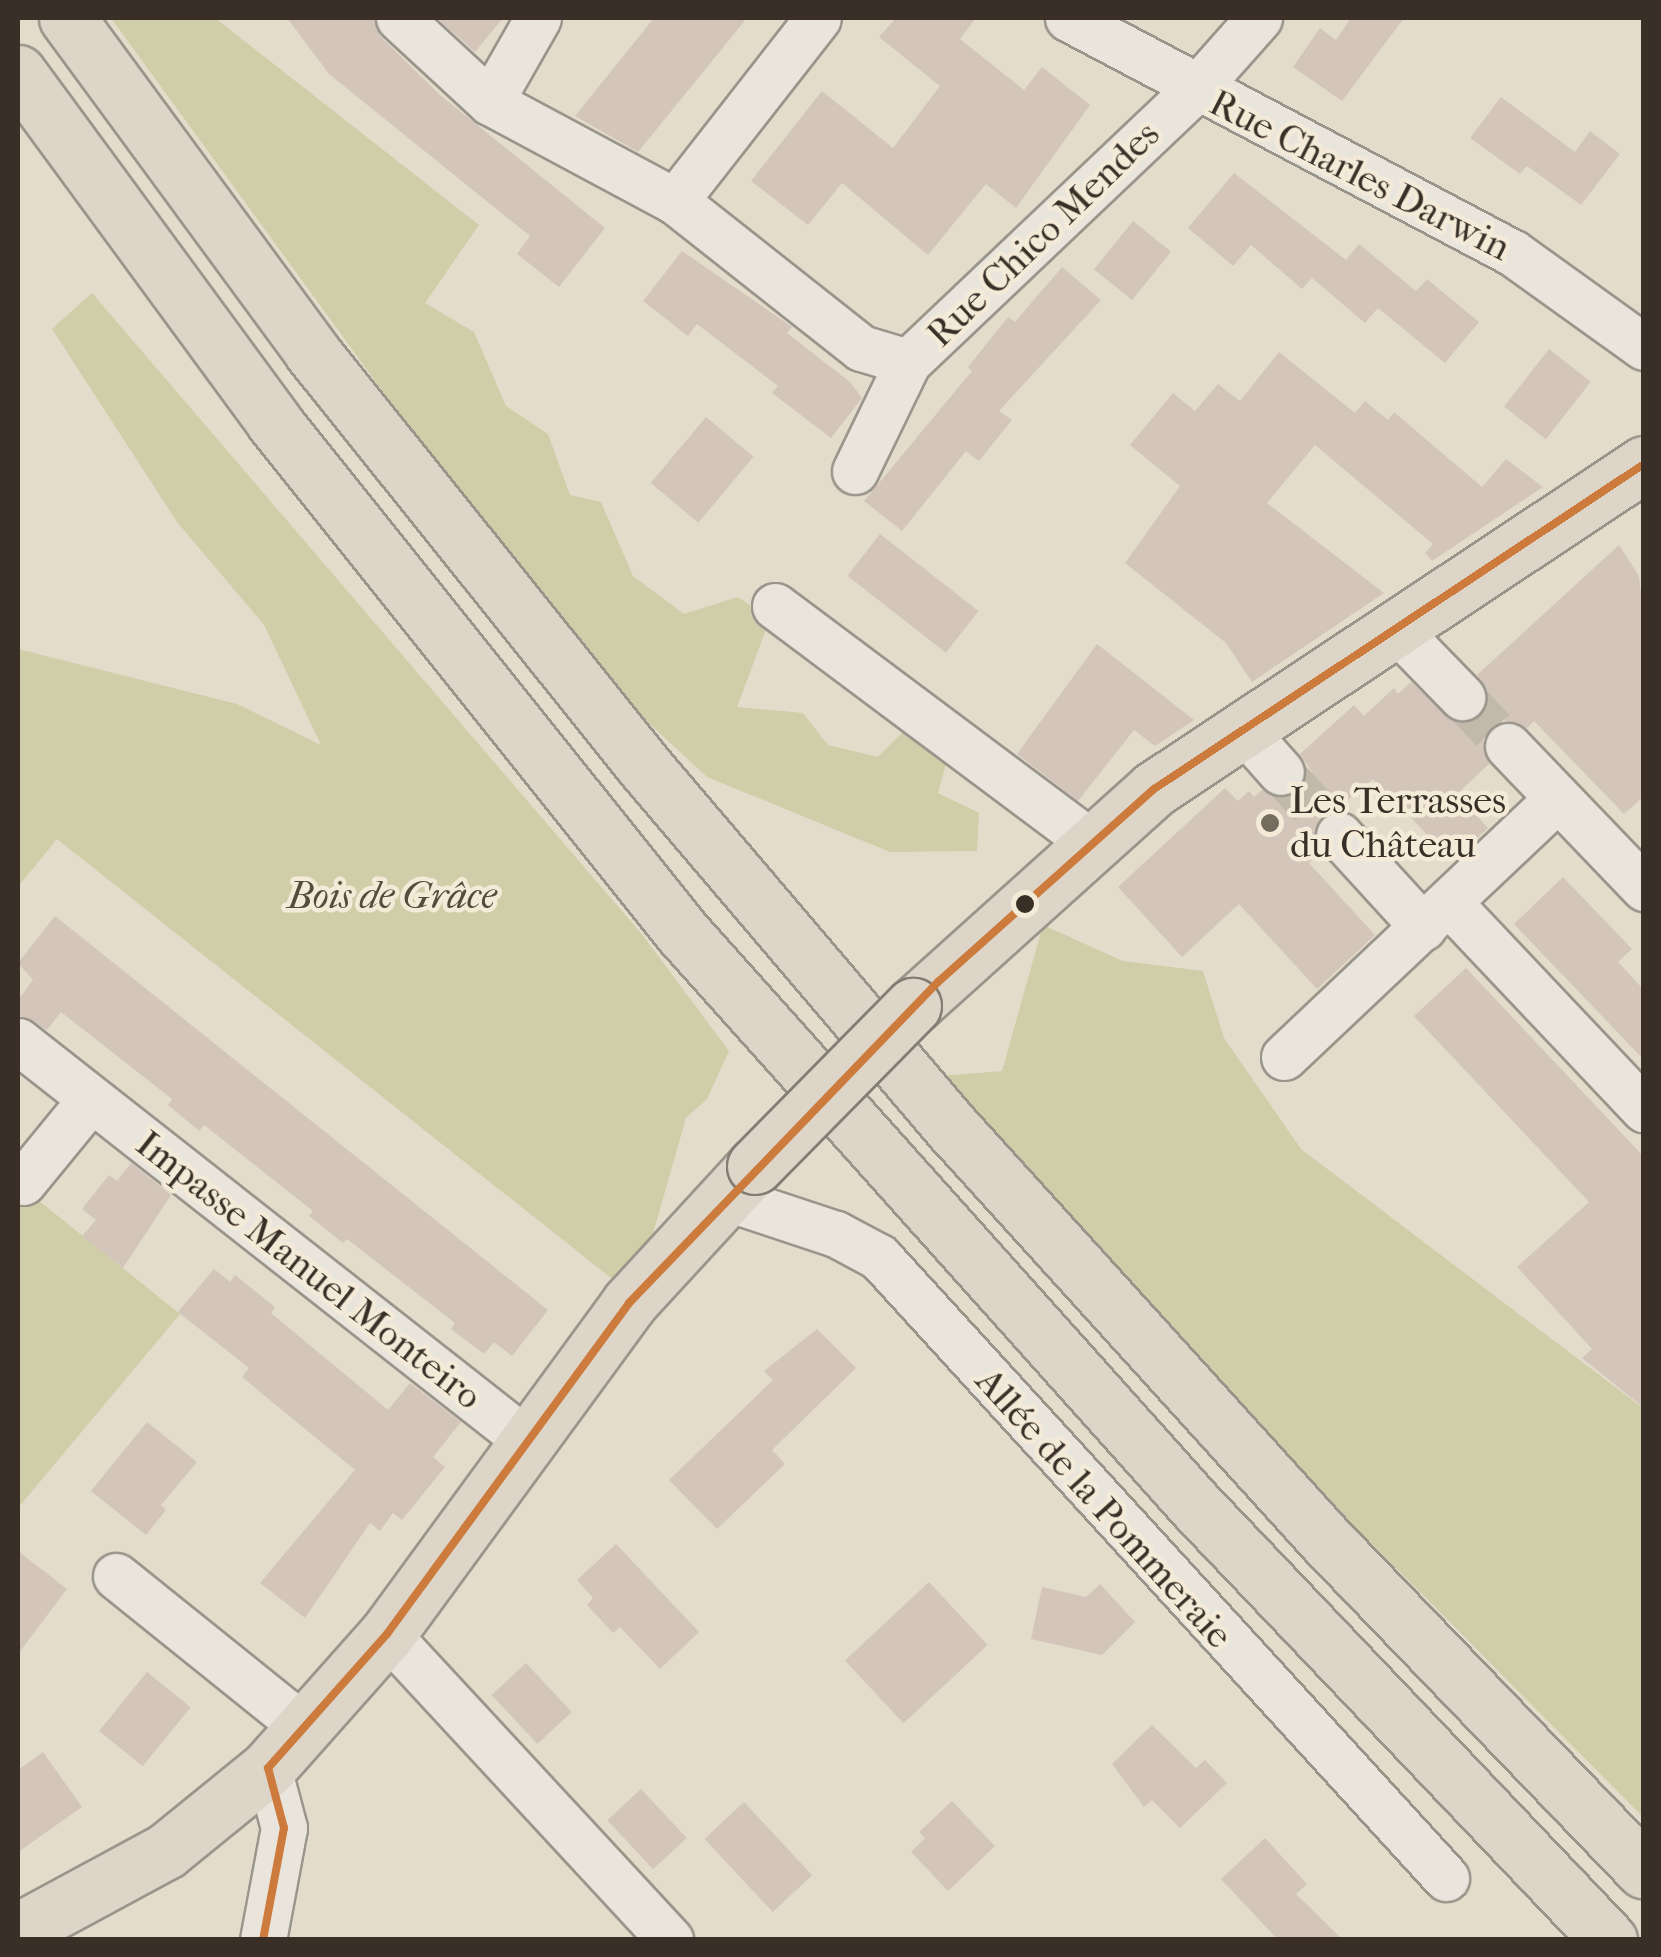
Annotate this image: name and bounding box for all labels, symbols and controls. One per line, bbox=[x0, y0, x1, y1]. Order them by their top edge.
street label: Rue Charles Darwin bbox=[1202, 79, 1518, 271]
street label: Rue Chico Mendes bbox=[917, 111, 1169, 357]
place label: Les Terrasses du Château bbox=[1290, 778, 1506, 868]
marker: Les Terrasses du Château bbox=[1259, 812, 1281, 834]
park label: Bois de Grâce bbox=[287, 873, 497, 919]
unlabelled marker bbox=[1015, 894, 1035, 914]
street label: Impasse Manuel Monteiro bbox=[127, 1121, 491, 1419]
street label: Allée de la Pommeraie bbox=[966, 1358, 1242, 1658]

